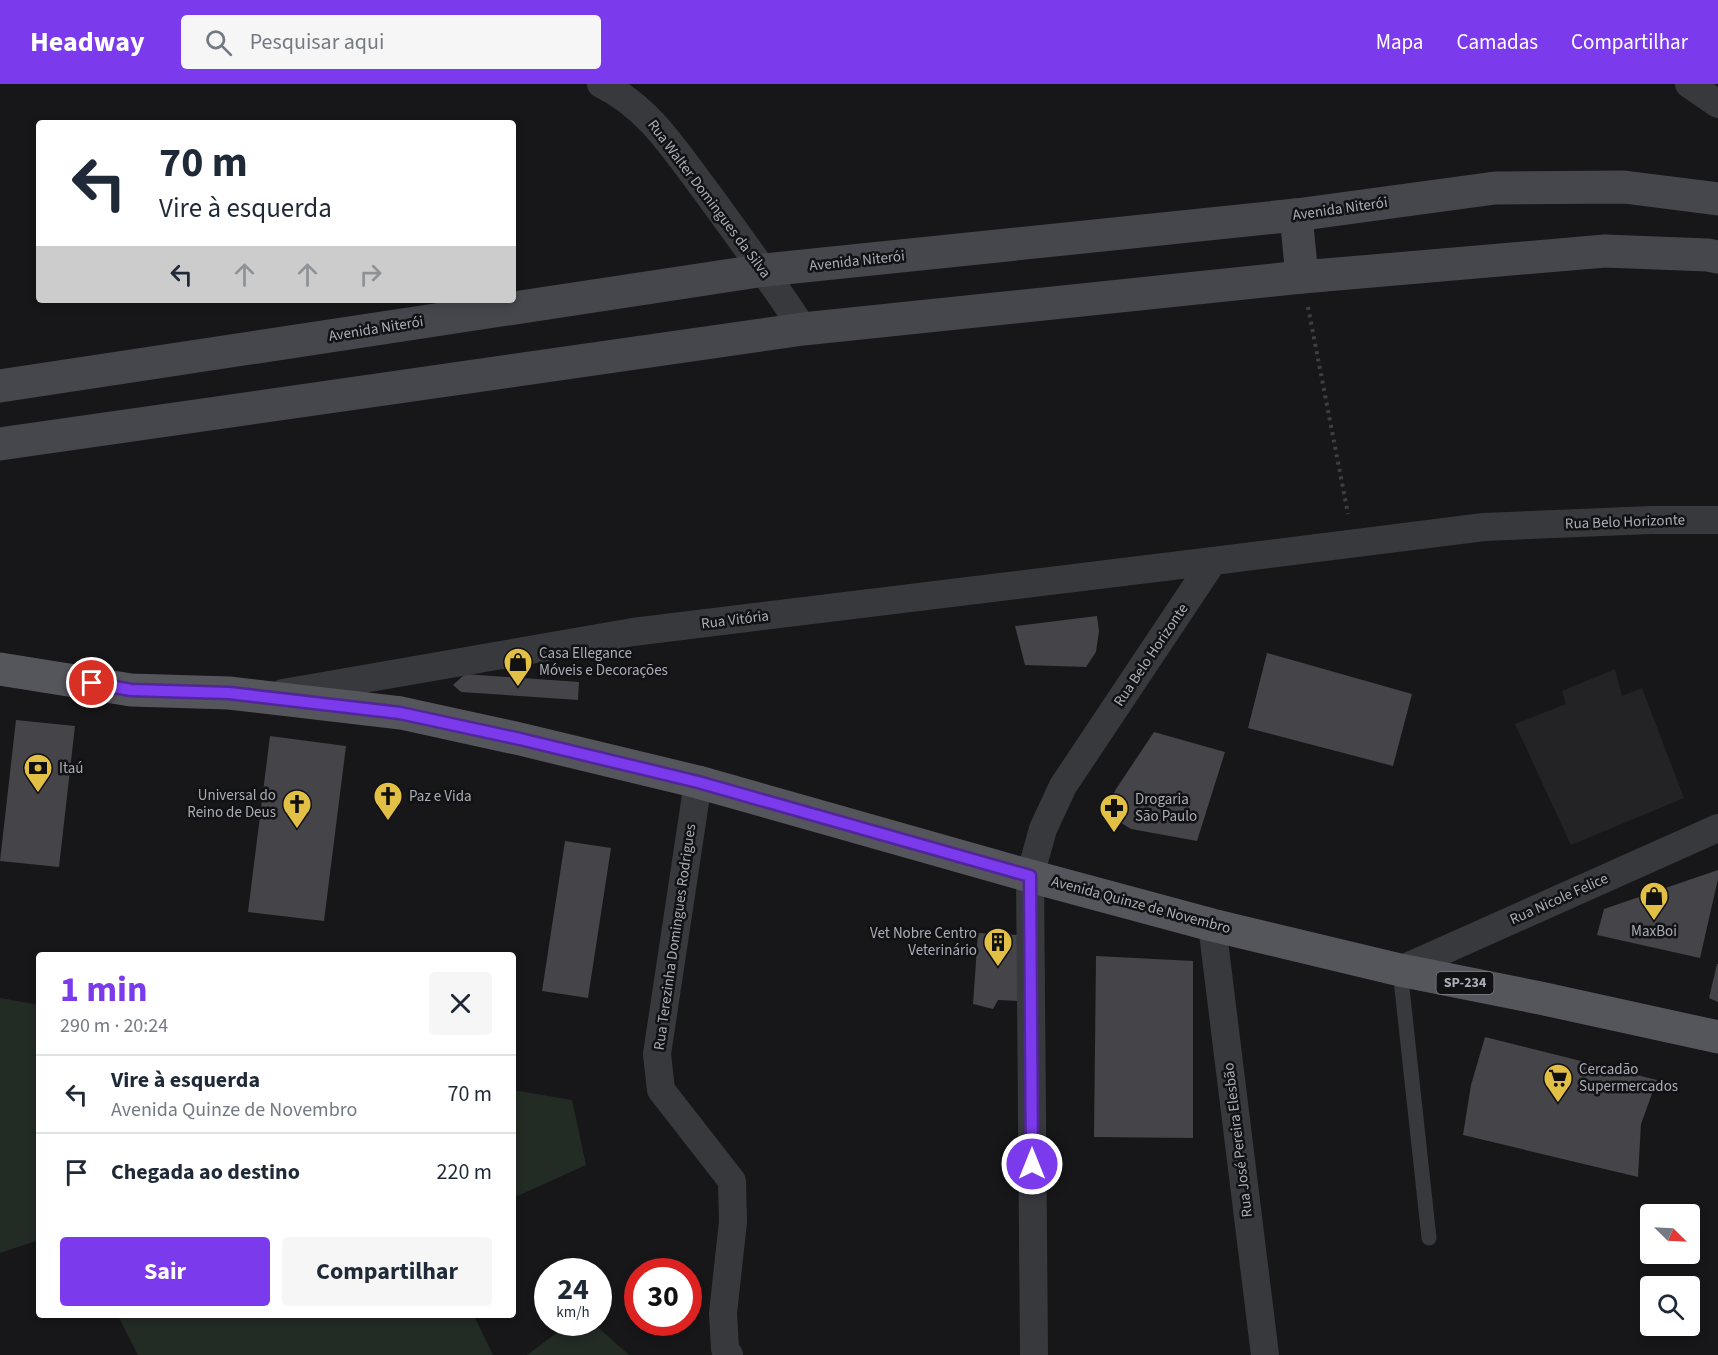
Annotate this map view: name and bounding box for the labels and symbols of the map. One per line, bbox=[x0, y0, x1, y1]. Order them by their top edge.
street label: Rua Walter Domingues da Silva bbox=[642, 115, 776, 283]
street label: Avenida Niterói bbox=[1291, 192, 1389, 226]
street label: Avenida Niterói bbox=[808, 246, 906, 276]
street label: Avenida Niterói bbox=[327, 311, 425, 347]
street label: Rua Belo Horizonte bbox=[1565, 509, 1685, 535]
street label: Rua Belo Horizonte bbox=[1109, 599, 1193, 711]
street label: Rua Vitória bbox=[700, 605, 770, 635]
place label: Casa Ellegance Móveis e Decorações bbox=[539, 643, 668, 681]
shop icon: Casa Ellegance Móveis e Decorações bbox=[502, 646, 534, 688]
pin bbox=[66, 657, 117, 708]
bank icon: Itaú bbox=[22, 752, 54, 794]
place label: Itaú bbox=[59, 758, 83, 779]
church icon: Paz e Vida bbox=[372, 780, 404, 822]
place label: Universal do Reino de Deus bbox=[187, 785, 276, 823]
place label: Paz e Vida bbox=[409, 786, 472, 807]
church icon: Universal do Reino de Deus bbox=[281, 788, 313, 830]
place label: Drogaria São Paulo bbox=[1135, 789, 1197, 827]
pharmacy icon: Drogaria São Paulo bbox=[1098, 792, 1130, 834]
street label: Rua Terezinha Domingues Rodrigues bbox=[649, 822, 701, 1052]
street label: Rua Nicole Felice bbox=[1506, 868, 1612, 930]
street label: Avenida Quinze de Novembro bbox=[1049, 871, 1233, 939]
shop icon: MaxBoi bbox=[1638, 880, 1670, 922]
place label: MaxBoi bbox=[1631, 921, 1677, 942]
place label: Vet Nobre Centro Veterinário bbox=[870, 923, 977, 961]
building icon: Vet Nobre Centro Veterinário bbox=[982, 926, 1014, 968]
road number: SP-234 bbox=[1436, 972, 1494, 994]
place label: Cercadão Supermercados bbox=[1579, 1059, 1678, 1097]
street label: Rua José Pereira Elesbão bbox=[1218, 1061, 1258, 1219]
supermarket icon: Cercadão Supermercados bbox=[1542, 1062, 1574, 1104]
position arrow bbox=[1000, 1132, 1064, 1196]
north arrow bbox=[1640, 1204, 1700, 1264]
speed limit sign: 30 bbox=[624, 1258, 702, 1336]

